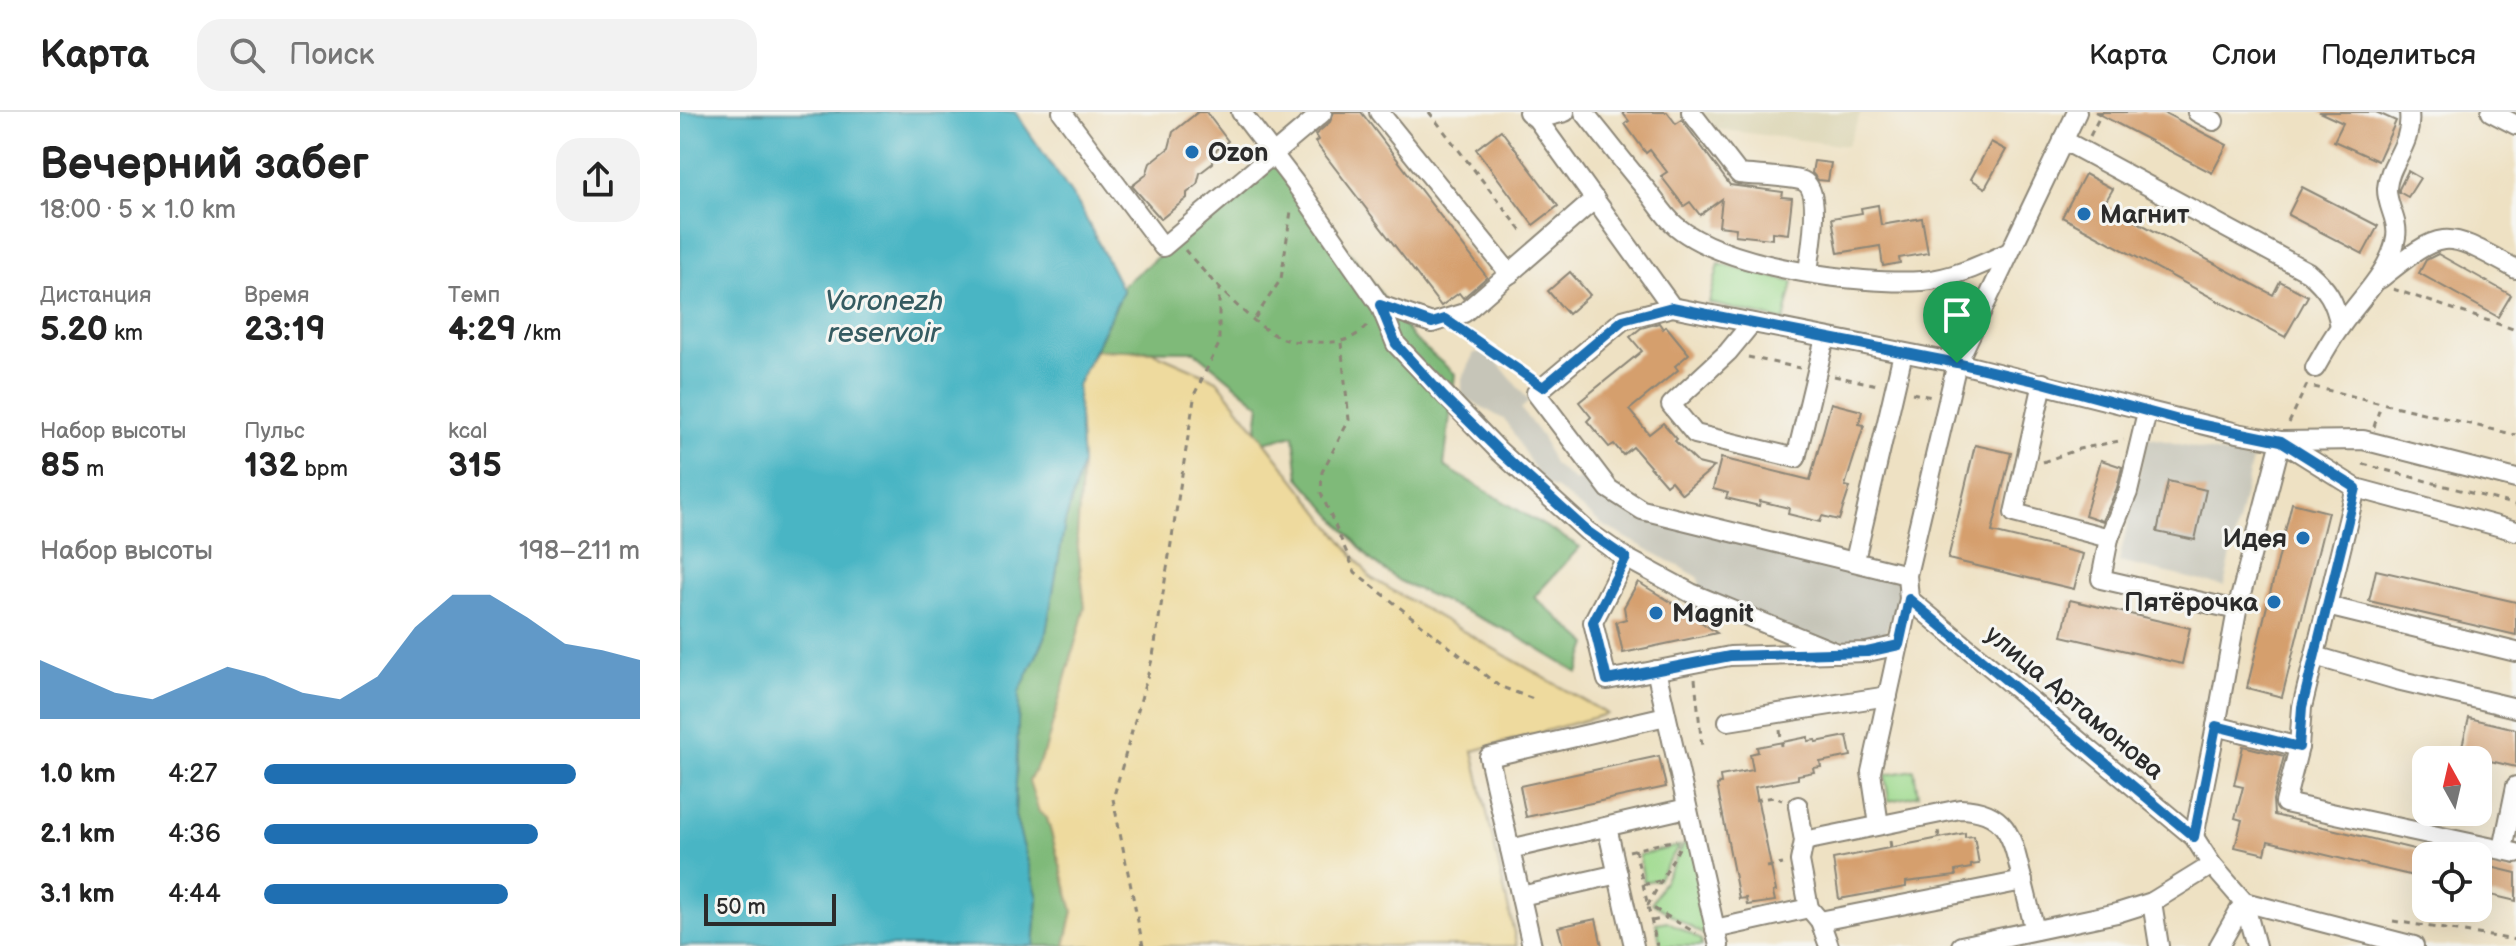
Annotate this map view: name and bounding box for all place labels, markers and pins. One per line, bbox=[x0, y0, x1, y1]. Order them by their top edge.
place label: Ozon bbox=[1208, 138, 1269, 169]
marker: Ozon bbox=[1183, 143, 1201, 161]
place label: Магнит bbox=[2100, 200, 2190, 231]
marker: Магнит bbox=[2075, 205, 2093, 223]
pin bbox=[1923, 281, 1991, 363]
place label: Идея bbox=[2223, 524, 2287, 555]
marker: Идея bbox=[2294, 529, 2312, 547]
place label: Пятёрочка bbox=[2124, 588, 2259, 619]
marker: Пятёрочка bbox=[2265, 593, 2283, 611]
place label: Magnit bbox=[1672, 599, 1754, 630]
marker: Magnit bbox=[1647, 604, 1665, 622]

